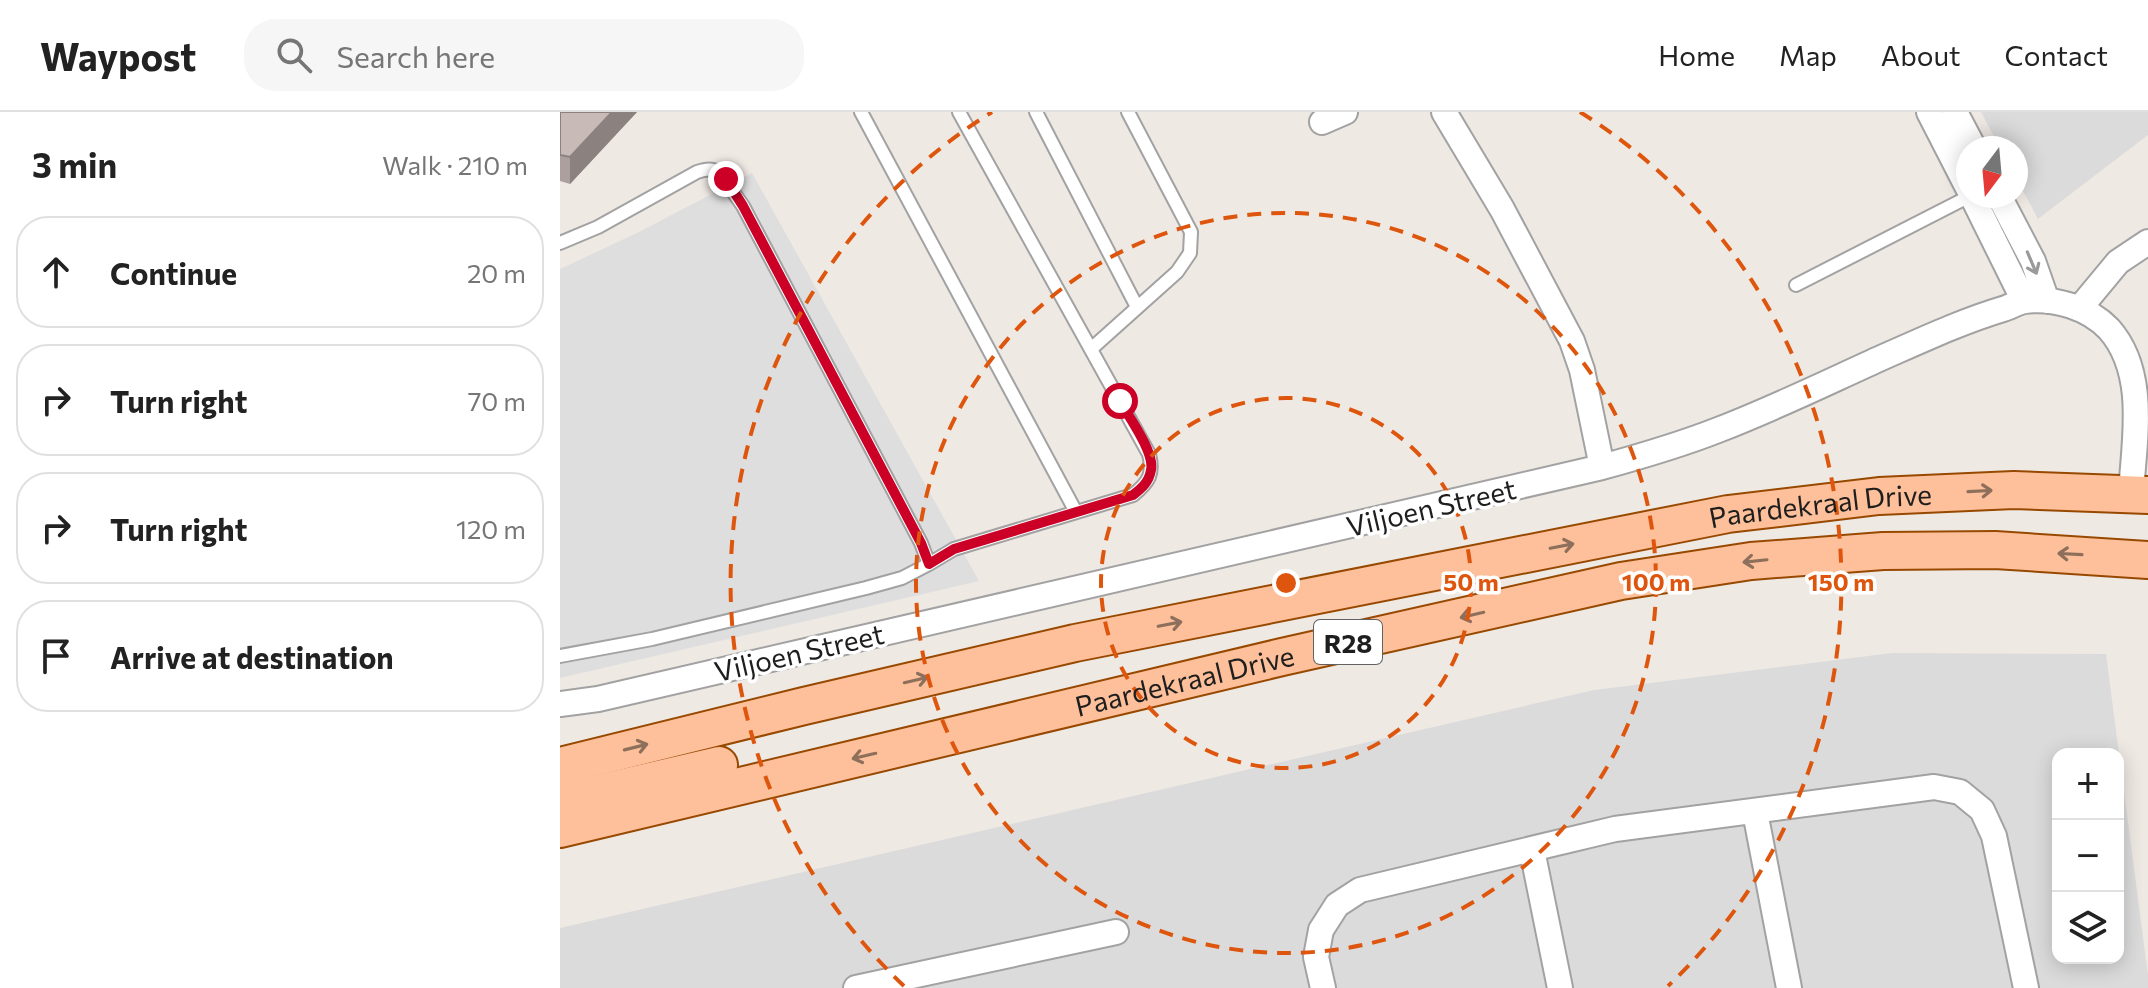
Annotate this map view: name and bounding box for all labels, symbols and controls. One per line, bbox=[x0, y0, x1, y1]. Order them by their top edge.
search box bbox=[244, 19, 804, 91]
text: Waypost bbox=[40, 32, 196, 79]
icon: search bbox=[272, 33, 316, 77]
text: Search here bbox=[336, 37, 495, 74]
text: Home bbox=[1658, 38, 1735, 72]
text: Map bbox=[1779, 38, 1837, 72]
text: About bbox=[1881, 38, 1961, 72]
text: Contact bbox=[2005, 38, 2108, 72]
north arrow bbox=[1956, 136, 2028, 208]
text: 3 min bbox=[32, 143, 117, 185]
text: Walk · 210 m bbox=[382, 149, 528, 180]
route end bbox=[708, 161, 744, 197]
icon: ahead bbox=[34, 250, 78, 294]
one-way arrow bbox=[2026, 250, 2041, 275]
text: Continue bbox=[110, 254, 237, 291]
text: 20 m bbox=[467, 257, 526, 288]
icon: right bbox=[34, 378, 78, 422]
text: Turn right bbox=[110, 382, 247, 419]
route start bbox=[1102, 383, 1138, 419]
text: 70 m bbox=[468, 385, 526, 416]
street label: Viljoen Street bbox=[1343, 471, 1519, 543]
street label: Paardekraal Drive bbox=[1706, 477, 1933, 534]
one-way arrow bbox=[1966, 484, 1993, 499]
icon: right bbox=[34, 506, 78, 550]
text: Turn right bbox=[110, 510, 247, 547]
text: 120 m bbox=[456, 513, 526, 544]
one-way arrow bbox=[1549, 537, 1574, 552]
one-way arrow bbox=[2057, 546, 2084, 561]
one-way arrow bbox=[1742, 553, 1769, 568]
text: 50 m bbox=[1443, 567, 1499, 596]
text: 100 m bbox=[1622, 567, 1690, 596]
text: 150 m bbox=[1808, 567, 1874, 596]
centre of rings bbox=[1272, 569, 1300, 597]
one-way arrow bbox=[1460, 608, 1485, 623]
street label: Viljoen Street bbox=[711, 616, 887, 688]
one-way arrow bbox=[1156, 616, 1182, 631]
road number: R28 bbox=[1314, 620, 1382, 664]
icon: arrive bbox=[34, 634, 78, 678]
text: Arrive at destination bbox=[110, 638, 394, 675]
street label: Paardekraal Drive bbox=[1072, 638, 1297, 723]
one-way arrow bbox=[902, 672, 928, 687]
one-way arrow bbox=[622, 739, 648, 754]
map controls bbox=[2052, 748, 2124, 964]
button: + bbox=[2052, 748, 2124, 820]
one-way arrow bbox=[852, 750, 878, 765]
button: − bbox=[2052, 820, 2124, 892]
button: layers bbox=[2052, 892, 2124, 964]

